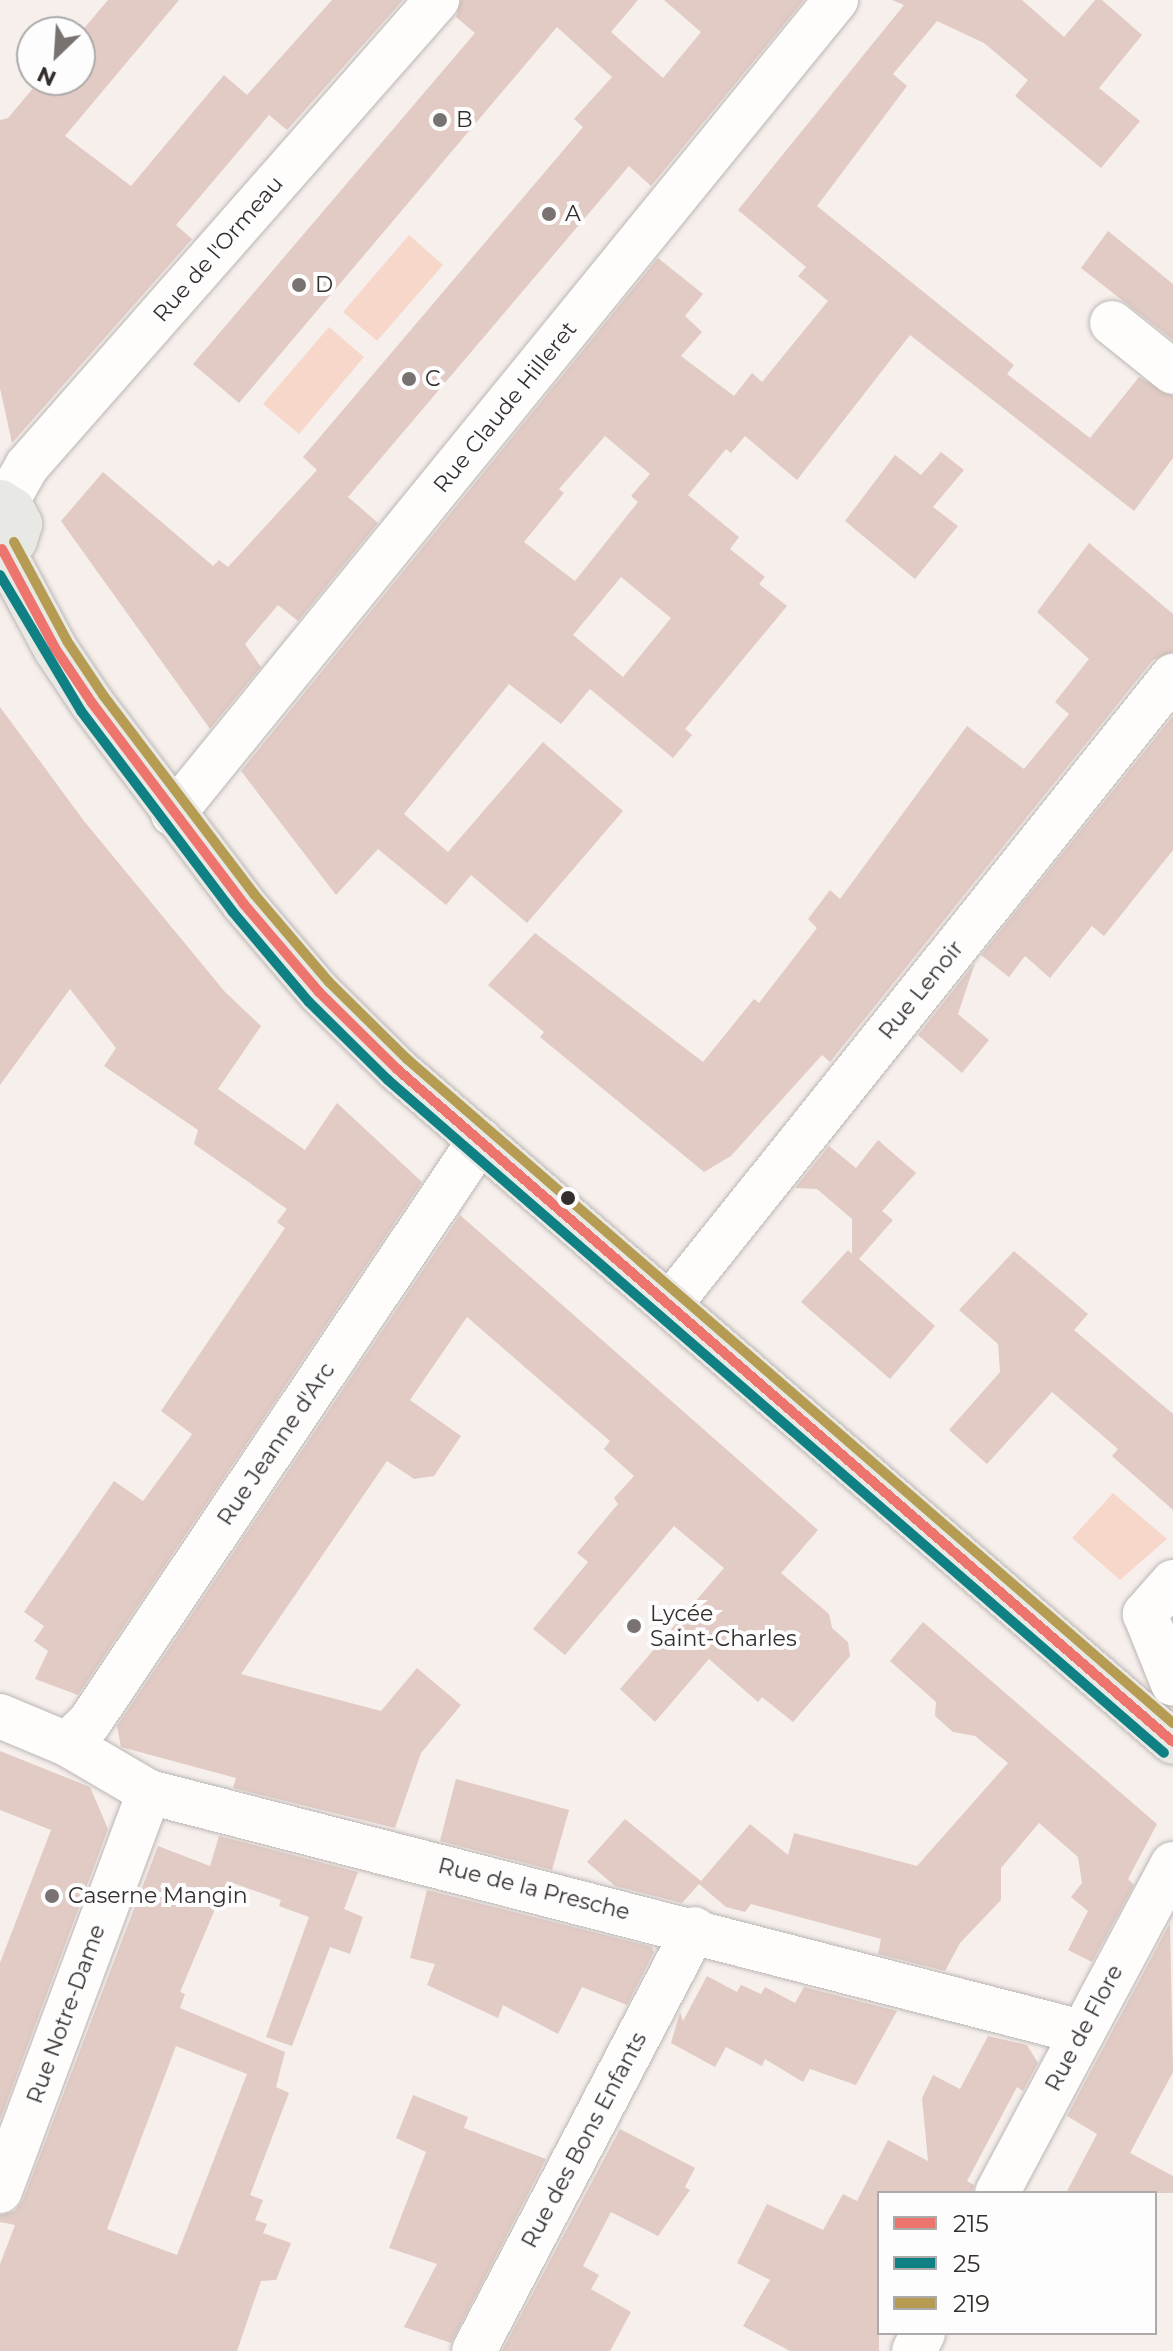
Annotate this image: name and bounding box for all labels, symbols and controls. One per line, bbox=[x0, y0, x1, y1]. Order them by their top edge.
north arrow bbox=[16, 16, 96, 96]
text: N bbox=[33, 60, 60, 92]
place label: B bbox=[456, 107, 473, 133]
marker: B bbox=[431, 111, 449, 129]
street label: Rue de l'Ormeau bbox=[147, 171, 289, 327]
place label: A bbox=[565, 201, 581, 227]
marker: A bbox=[540, 205, 558, 223]
place label: D bbox=[315, 272, 333, 298]
marker: D bbox=[290, 276, 308, 294]
street label: Rue Claude Hilleret bbox=[428, 316, 582, 498]
place label: C bbox=[425, 366, 441, 392]
marker: C bbox=[400, 370, 418, 388]
street label: Rue Lenoir bbox=[873, 935, 969, 1045]
unlabelled marker bbox=[560, 1190, 576, 1206]
street label: Rue Jeanne d'Arc bbox=[212, 1358, 340, 1530]
place label: Lycée Saint-Charles bbox=[650, 1600, 797, 1652]
marker: Lycée Saint-Charles bbox=[625, 1617, 643, 1635]
street label: Rue de la Presche bbox=[435, 1852, 633, 1926]
place label: Caserne Mangin bbox=[68, 1883, 248, 1909]
marker: Caserne Mangin bbox=[43, 1887, 61, 1905]
street label: Rue Notre-Dame bbox=[21, 1921, 111, 2107]
street label: Rue de Flore bbox=[1040, 1960, 1128, 2096]
street label: Rue des Bons Enfants bbox=[516, 2028, 652, 2252]
legend bbox=[877, 2191, 1157, 2335]
text: 215 bbox=[953, 2209, 989, 2238]
text: 25 bbox=[953, 2249, 980, 2278]
text: 219 bbox=[953, 2289, 990, 2318]

